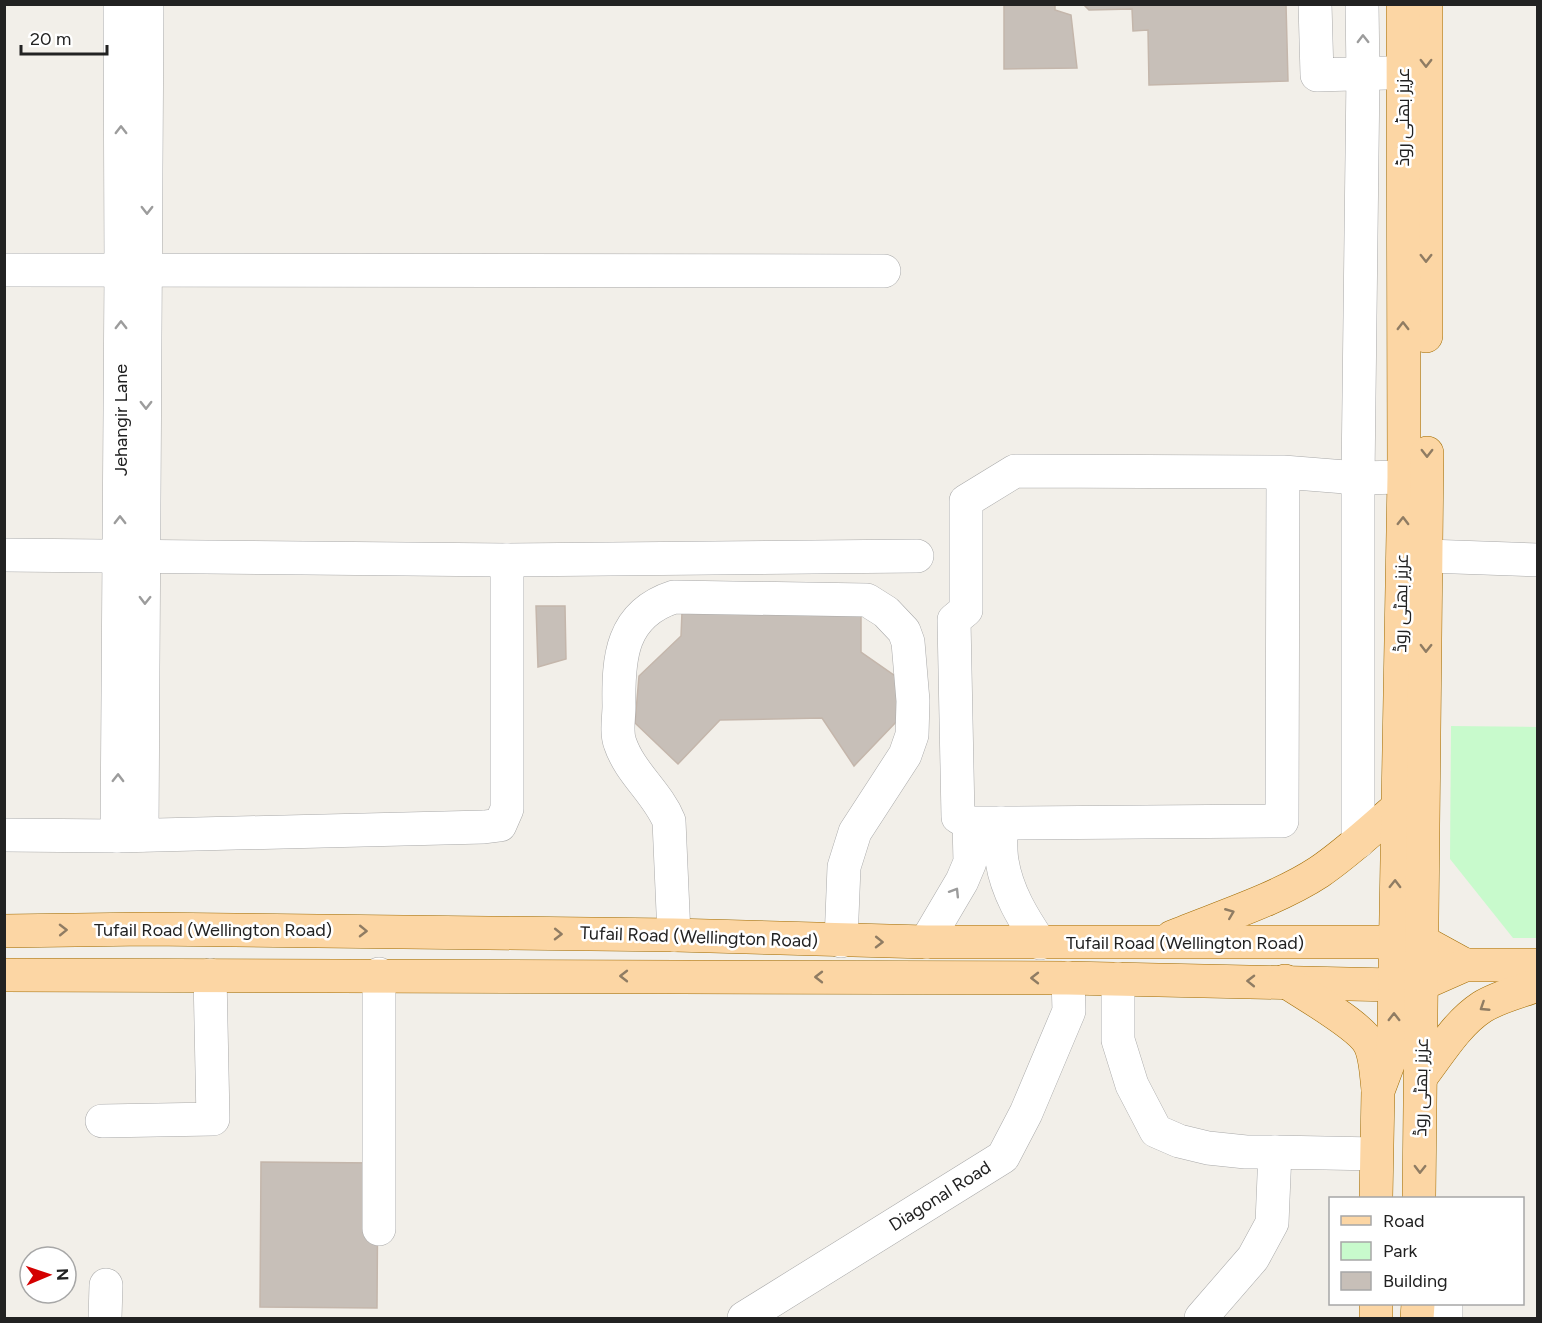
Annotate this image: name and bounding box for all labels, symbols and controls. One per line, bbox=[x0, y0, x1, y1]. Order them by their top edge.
scale bar bbox=[21, 18, 106, 56]
text: 20 m bbox=[30, 28, 71, 50]
one-way arrow bbox=[1356, 35, 1369, 44]
one-way arrow bbox=[1420, 58, 1432, 67]
street label: عزیز بھٹی روڈ bbox=[1392, 67, 1414, 167]
one-way arrow bbox=[115, 125, 127, 134]
one-way arrow bbox=[141, 205, 153, 214]
one-way arrow bbox=[1420, 253, 1432, 262]
one-way arrow bbox=[115, 320, 127, 329]
one-way arrow bbox=[1397, 321, 1409, 330]
street label: Jehangir Lane bbox=[110, 364, 132, 476]
one-way arrow bbox=[140, 400, 152, 409]
one-way arrow bbox=[1421, 448, 1433, 457]
one-way arrow bbox=[114, 515, 126, 524]
one-way arrow bbox=[1397, 516, 1409, 525]
street label: عزیز بھٹی روڈ bbox=[1389, 553, 1413, 653]
one-way arrow bbox=[139, 595, 151, 604]
one-way arrow bbox=[1419, 643, 1432, 652]
one-way arrow bbox=[111, 773, 124, 782]
one-way arrow bbox=[1389, 879, 1401, 888]
one-way arrow bbox=[948, 888, 960, 898]
one-way arrow bbox=[1224, 908, 1235, 920]
street label: Tufail Road (Wellington Road) bbox=[94, 919, 332, 941]
street label: Tufail Road (Wellington Road) bbox=[580, 922, 818, 952]
one-way arrow bbox=[58, 924, 67, 936]
one-way arrow bbox=[358, 925, 367, 938]
one-way arrow bbox=[553, 927, 562, 940]
street label: Tufail Road (Wellington Road) bbox=[1066, 932, 1304, 954]
one-way arrow bbox=[874, 936, 883, 948]
one-way arrow bbox=[620, 970, 629, 982]
one-way arrow bbox=[815, 971, 824, 983]
one-way arrow bbox=[1031, 972, 1040, 984]
one-way arrow bbox=[1247, 975, 1256, 987]
one-way arrow bbox=[1479, 1000, 1490, 1011]
one-way arrow bbox=[1388, 1012, 1400, 1021]
street label: عزیز بھٹی روڈ bbox=[1409, 1037, 1433, 1137]
street label: Diagonal Road bbox=[885, 1156, 995, 1236]
one-way arrow bbox=[1413, 1164, 1426, 1173]
legend bbox=[1329, 1197, 1524, 1305]
text: Road bbox=[1383, 1210, 1424, 1232]
text: Park bbox=[1383, 1240, 1418, 1262]
north arrow bbox=[18, 1245, 78, 1305]
text: N bbox=[53, 1268, 72, 1281]
text: Building bbox=[1383, 1270, 1448, 1292]

